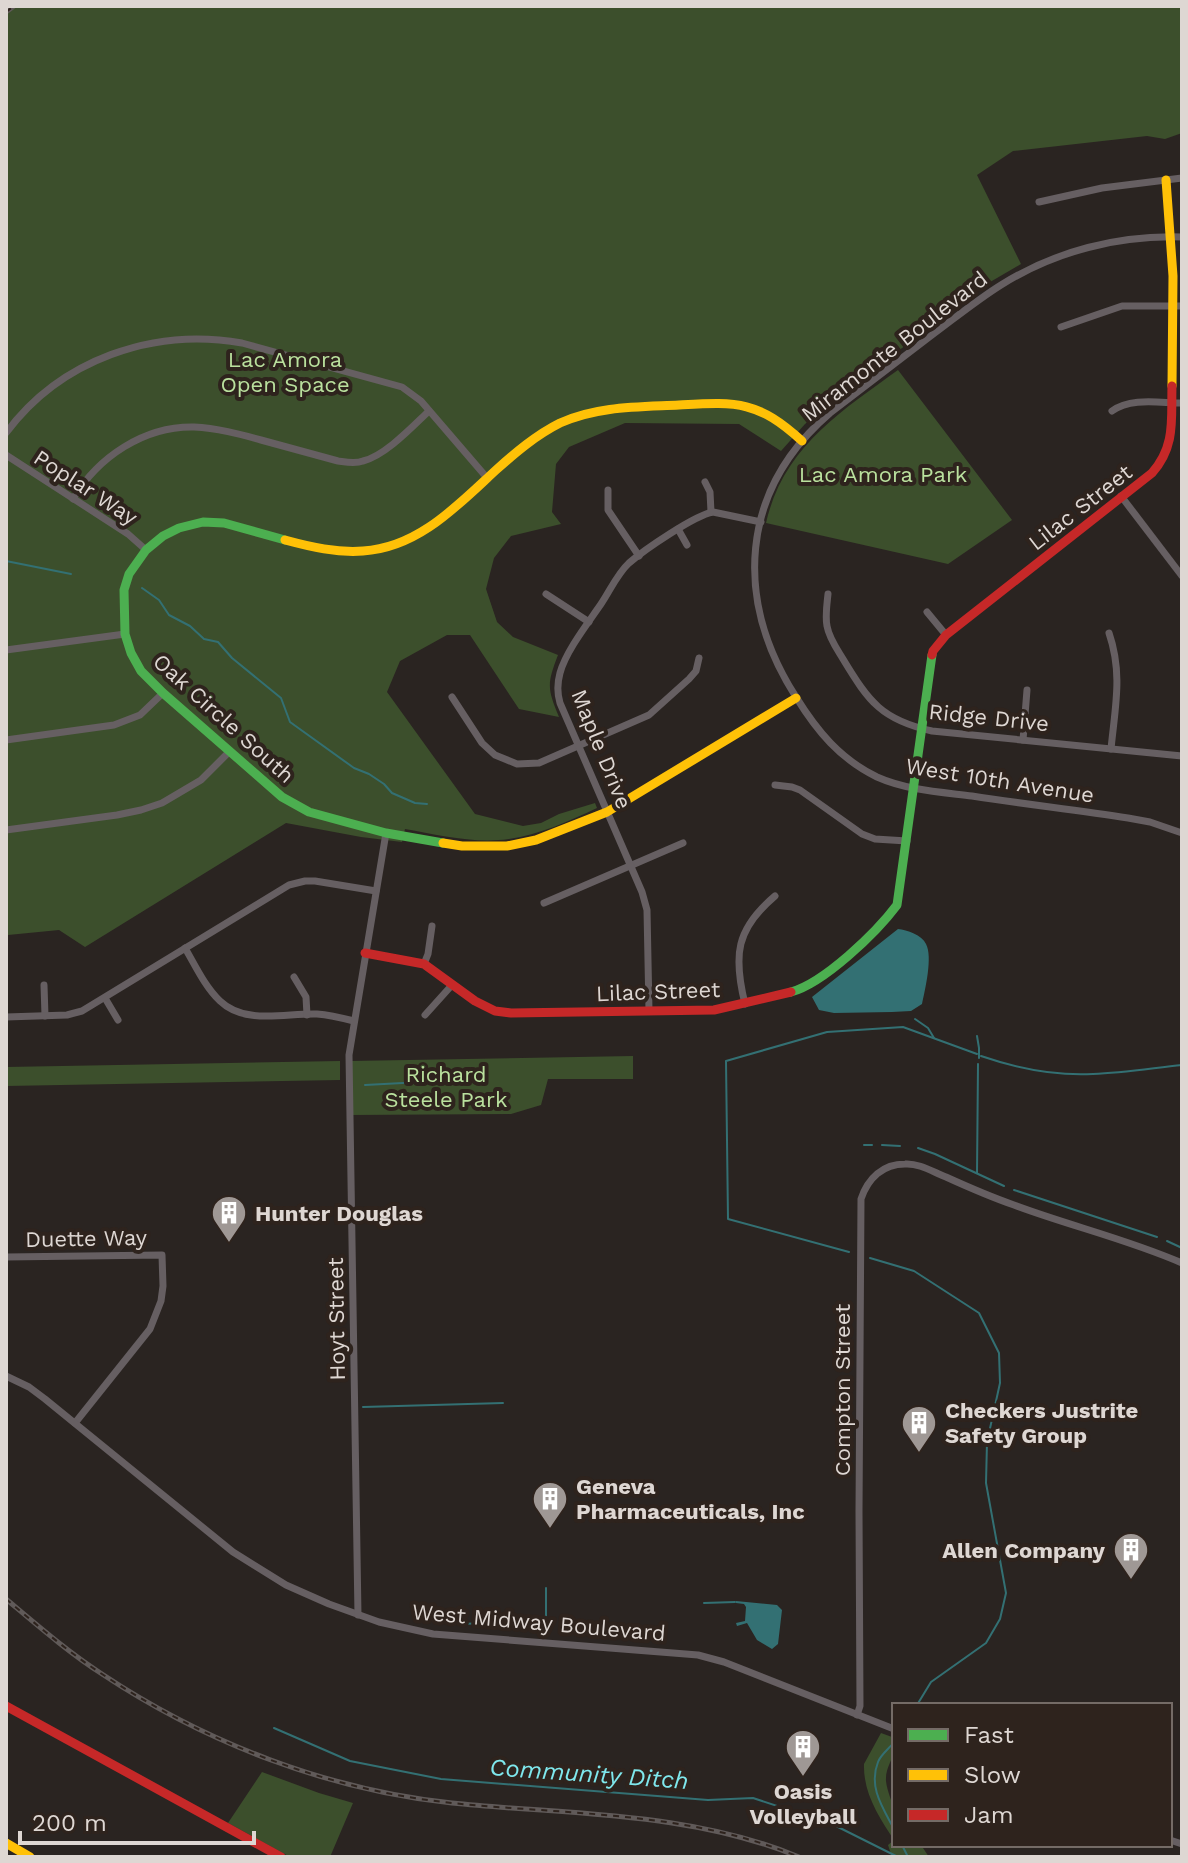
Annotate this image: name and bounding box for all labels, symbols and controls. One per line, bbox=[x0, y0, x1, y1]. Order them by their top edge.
street label: Miramonte Boulevard bbox=[796, 266, 992, 427]
park label: Lac Amora Open Space bbox=[220, 347, 350, 397]
street label: Poplar Way bbox=[29, 445, 143, 530]
street label: Lilac Street bbox=[1024, 459, 1137, 555]
park label: Lac Amora Park bbox=[799, 462, 967, 487]
street label: Oak Circle South bbox=[148, 649, 299, 788]
street label: Maple Drive bbox=[566, 686, 637, 813]
street label: Ridge Drive bbox=[928, 699, 1050, 736]
street label: West 10th Avenue bbox=[904, 753, 1096, 808]
street label: Lilac Street bbox=[595, 977, 721, 1006]
park label: Richard Steele Park bbox=[385, 1062, 507, 1112]
building icon: Hunter Douglas bbox=[210, 1194, 248, 1244]
place label: Hunter Douglas bbox=[255, 1201, 423, 1226]
street label: Duette Way bbox=[25, 1225, 148, 1252]
street label: Hoyt Street bbox=[323, 1257, 350, 1381]
street label: Compton Street bbox=[830, 1304, 855, 1476]
place label: Checkers Justrite Safety Group bbox=[945, 1398, 1138, 1448]
building icon: Checkers Justrite Safety Group bbox=[900, 1404, 938, 1454]
place label: Geneva Pharmaceuticals, Inc bbox=[576, 1474, 805, 1524]
building icon: Geneva Pharmaceuticals, Inc bbox=[531, 1480, 569, 1530]
building icon: Allen Company bbox=[1112, 1531, 1150, 1581]
place label: Allen Company bbox=[942, 1538, 1106, 1563]
street label: West Midway Boulevard bbox=[411, 1599, 667, 1646]
legend bbox=[892, 1703, 1172, 1847]
text: Fast bbox=[964, 1721, 1014, 1749]
building icon: Oasis Volleyball bbox=[784, 1728, 822, 1778]
water label: Community Ditch bbox=[489, 1753, 689, 1795]
text: Slow bbox=[964, 1761, 1021, 1789]
place label: Oasis Volleyball bbox=[750, 1779, 857, 1829]
scale bar bbox=[20, 1795, 254, 1845]
text: Jam bbox=[964, 1801, 1014, 1829]
text: 200 m bbox=[32, 1809, 107, 1837]

